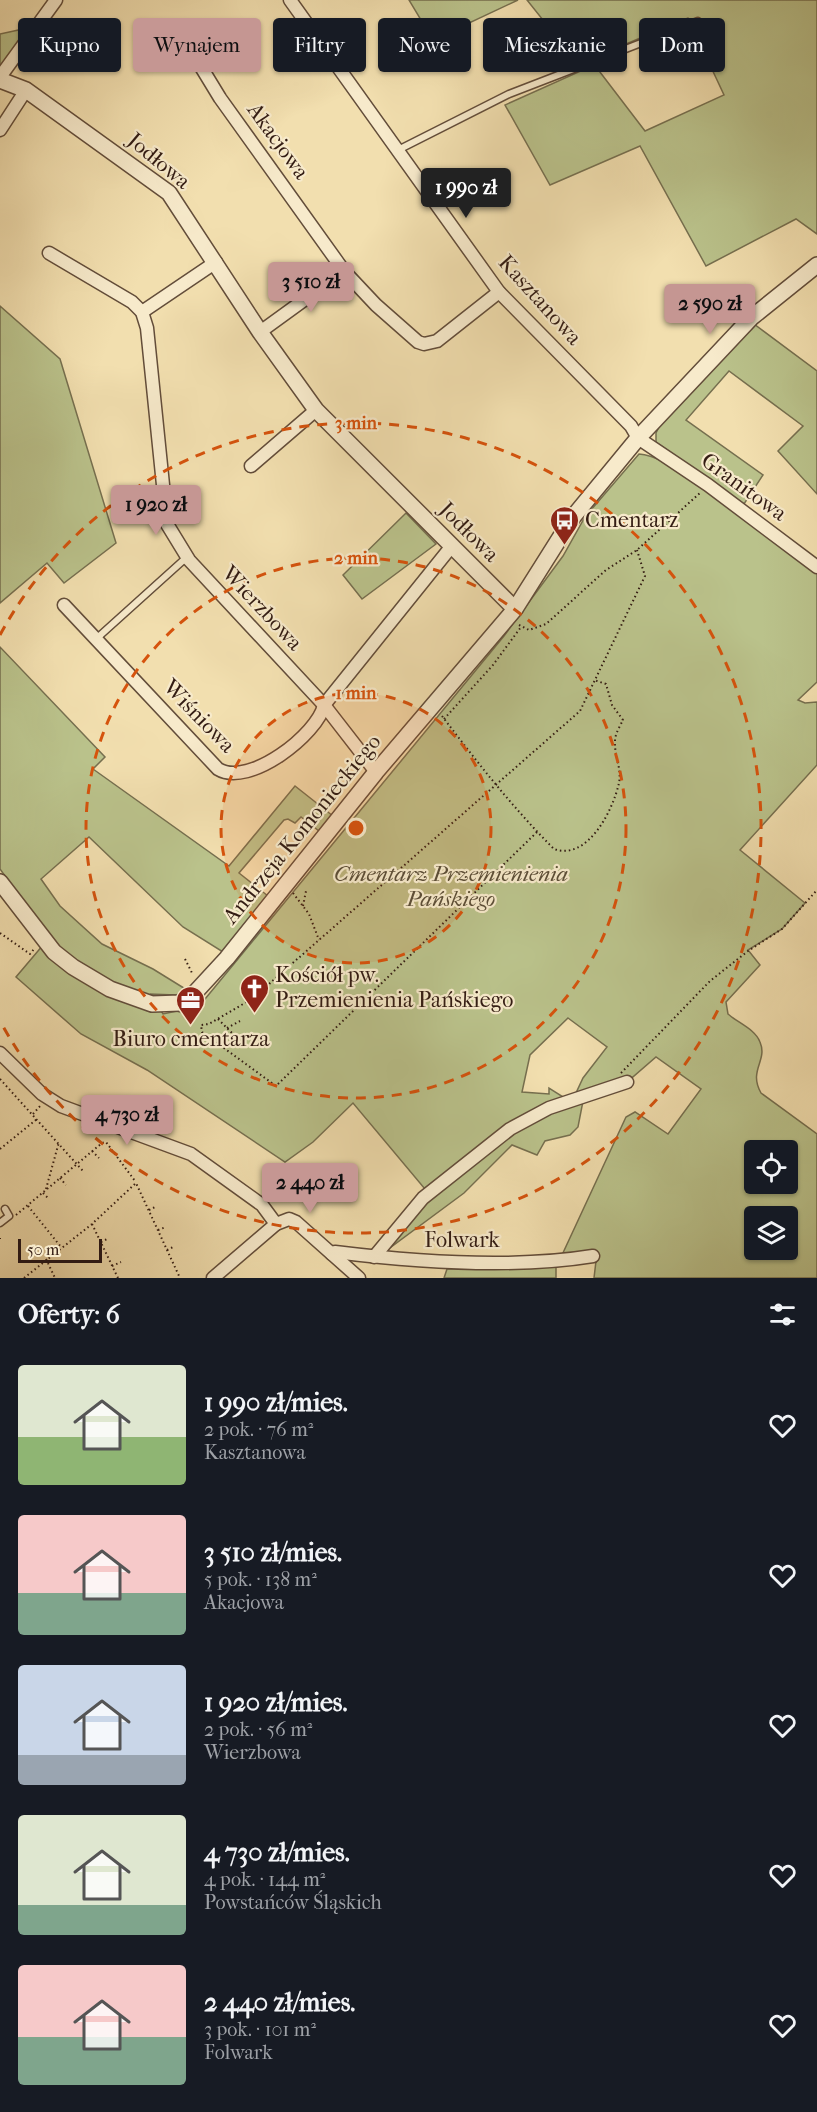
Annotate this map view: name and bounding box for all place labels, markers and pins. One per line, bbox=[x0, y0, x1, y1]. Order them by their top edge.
pin: 1 990 zł bbox=[404, 168, 528, 219]
pin: 3 510 zł bbox=[249, 262, 373, 313]
pin: 2 590 zł bbox=[648, 284, 772, 335]
pin: 1 920 zł bbox=[94, 485, 218, 536]
bus stop icon: Cmentarz bbox=[548, 504, 580, 546]
place label: Cmentarz bbox=[585, 507, 679, 533]
centre of rings bbox=[346, 818, 366, 838]
place label: Kościół pw. Przemienienia Pańskiego bbox=[275, 962, 513, 1013]
church icon: Kościół pw. Przemienienia Pańskiego bbox=[238, 972, 270, 1014]
office icon: Biuro cmentarza bbox=[175, 984, 207, 1026]
place label: Biuro cmentarza bbox=[113, 1026, 270, 1052]
pin: 4 730 zł bbox=[65, 1095, 189, 1146]
pin: 2 440 zł bbox=[248, 1163, 372, 1214]

